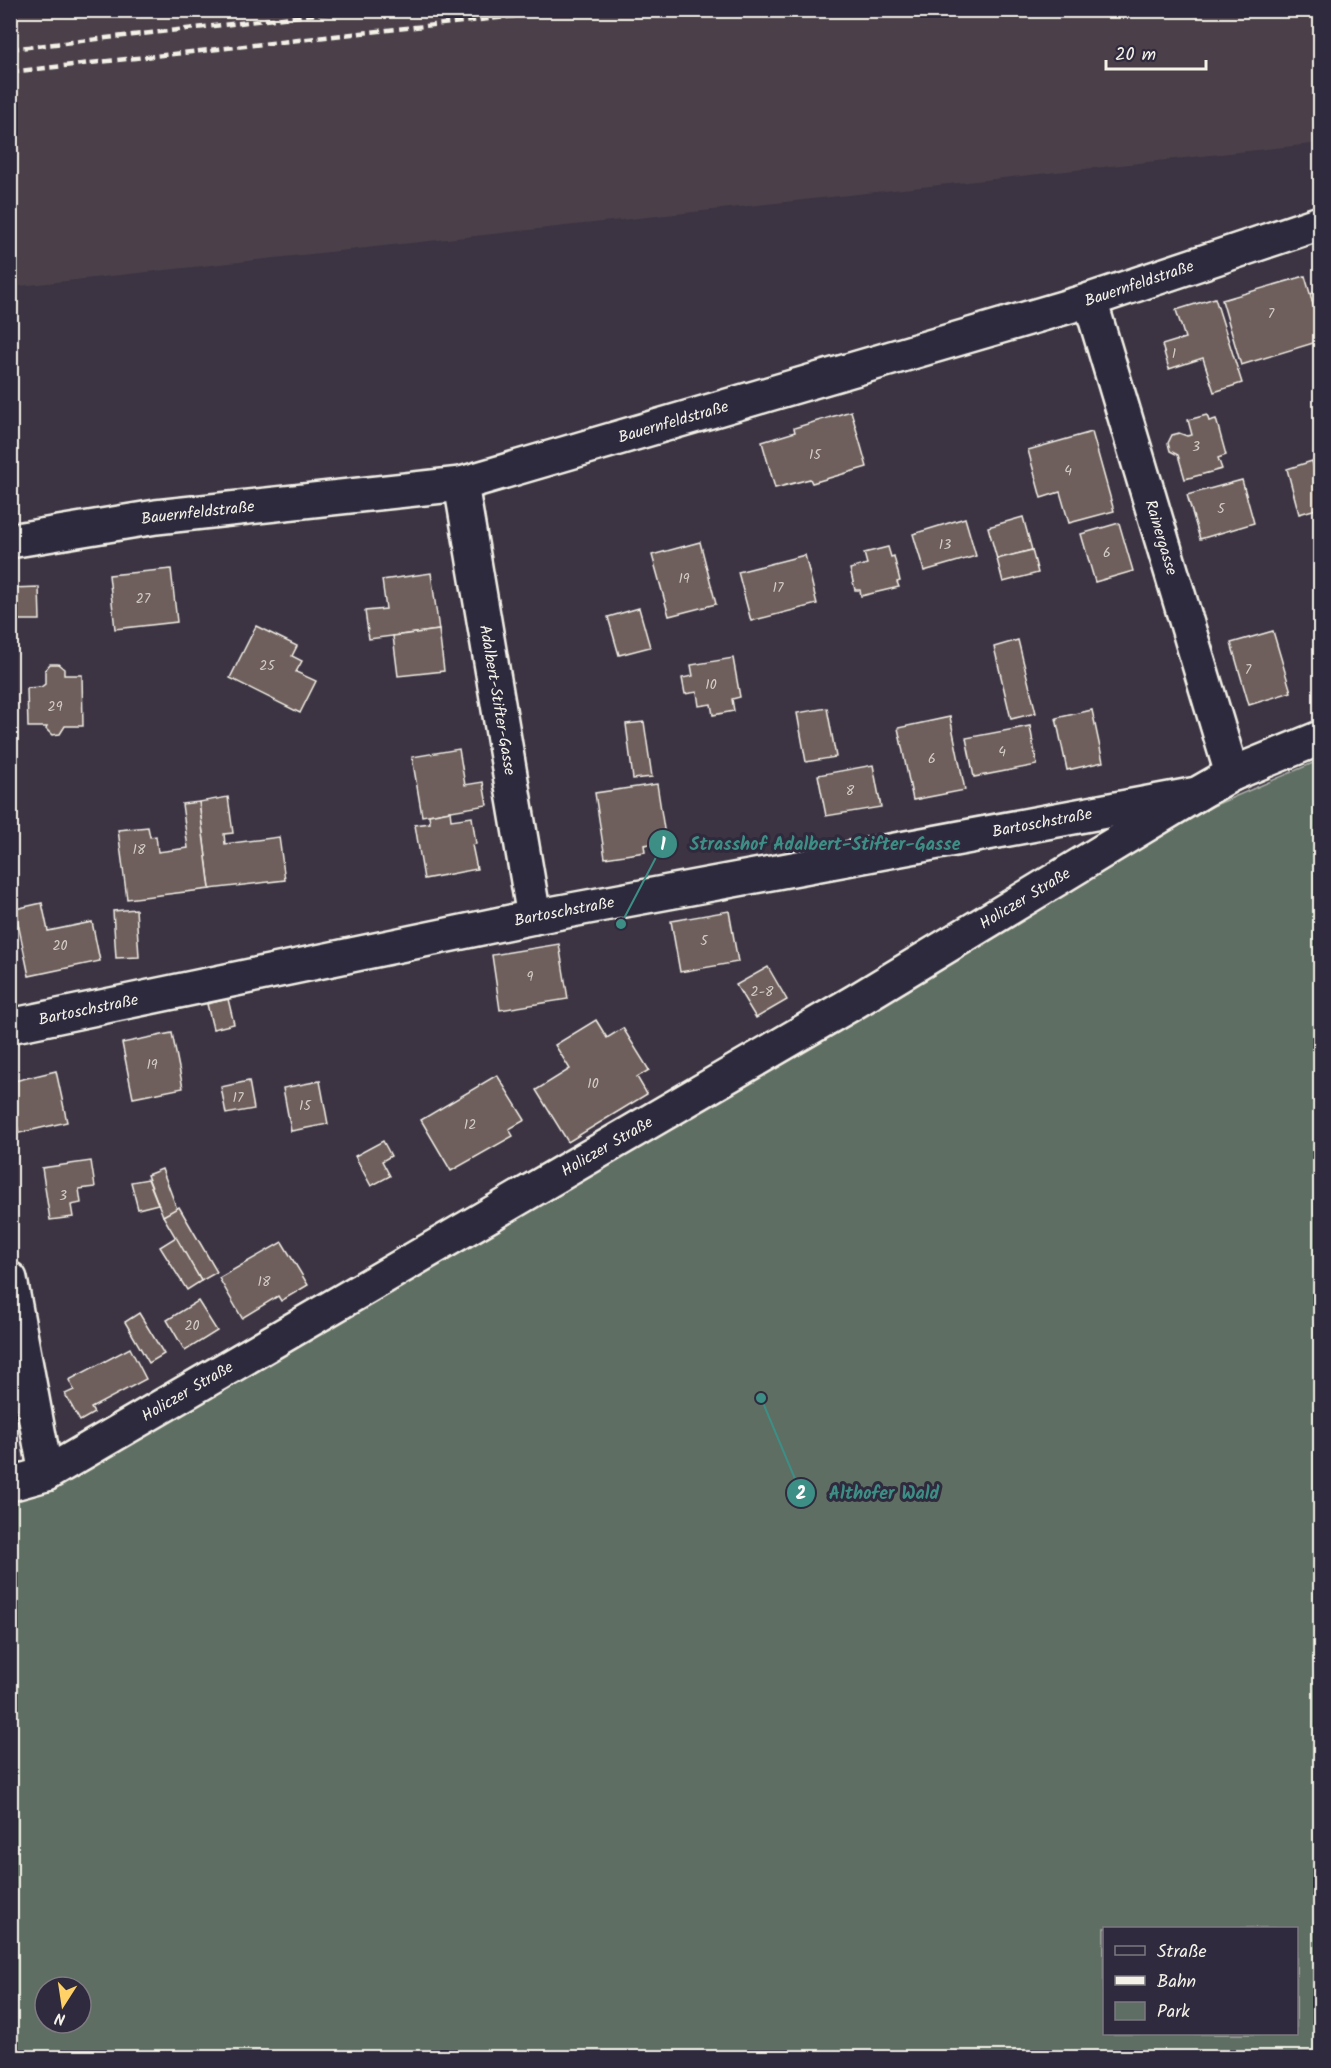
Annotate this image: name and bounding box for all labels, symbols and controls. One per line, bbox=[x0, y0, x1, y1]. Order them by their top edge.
scale bar bbox=[1106, 33, 1206, 71]
text: 20 m bbox=[1115, 41, 1156, 70]
street label: Bauernfeldstraße bbox=[1082, 254, 1197, 313]
house number: 7 bbox=[1268, 303, 1275, 325]
house number: 1 bbox=[1172, 343, 1176, 365]
street label: Bauernfeldstraße bbox=[615, 394, 732, 450]
house number: 3 bbox=[1192, 436, 1200, 458]
house number: 15 bbox=[809, 444, 822, 466]
house number: 4 bbox=[1064, 460, 1072, 482]
street label: Bauernfeldstraße bbox=[139, 494, 256, 532]
street label: Rainergasse bbox=[1138, 497, 1184, 578]
house number: 5 bbox=[1217, 498, 1226, 520]
house number: 13 bbox=[939, 534, 951, 556]
house number: 6 bbox=[1103, 542, 1111, 564]
house number: 19 bbox=[678, 568, 690, 590]
house number: 17 bbox=[773, 577, 784, 599]
house number: 27 bbox=[136, 588, 151, 610]
street label: Adalbert-Stifter-Gasse bbox=[472, 623, 522, 777]
house number: 25 bbox=[259, 655, 276, 677]
house number: 7 bbox=[1245, 659, 1252, 681]
house number: 10 bbox=[705, 674, 717, 696]
house number: 29 bbox=[48, 696, 63, 718]
house number: 4 bbox=[998, 741, 1006, 763]
house number: 6 bbox=[928, 748, 936, 770]
house number: 8 bbox=[846, 780, 855, 802]
street label: Bartoschstraße bbox=[990, 801, 1094, 844]
callout: Strasshof Adalbert-Stifter-Gasse bbox=[648, 826, 973, 862]
text: 1 bbox=[660, 831, 666, 860]
text: Strasshof Adalbert-Stifter-Gasse bbox=[690, 831, 961, 860]
house number: 18 bbox=[133, 839, 146, 861]
street label: Holiczer Straße bbox=[974, 861, 1075, 936]
street label: Bartoschstraße bbox=[512, 890, 616, 933]
house number: 5 bbox=[700, 930, 709, 952]
house number: 20 bbox=[52, 935, 68, 957]
house number: 9 bbox=[527, 966, 534, 988]
house number: 2-8 bbox=[751, 981, 774, 1003]
street label: Bartoschstraße bbox=[36, 987, 141, 1032]
house number: 19 bbox=[146, 1054, 158, 1076]
house number: 10 bbox=[587, 1073, 599, 1095]
house number: 17 bbox=[233, 1087, 244, 1109]
house number: 15 bbox=[299, 1095, 312, 1117]
street label: Holiczer Straße bbox=[556, 1110, 658, 1183]
house number: 12 bbox=[464, 1114, 476, 1136]
house number: 3 bbox=[59, 1185, 67, 1207]
house number: 18 bbox=[258, 1271, 271, 1293]
house number: 20 bbox=[184, 1315, 200, 1337]
street label: Holiczer Straße bbox=[137, 1355, 238, 1428]
callout: Althofer Wald bbox=[786, 1475, 951, 1511]
text: 2 bbox=[796, 1480, 806, 1509]
text: Althofer Wald bbox=[829, 1480, 940, 1509]
legend bbox=[1103, 1927, 1298, 2035]
text: Straße bbox=[1157, 1938, 1207, 1967]
text: Bahn bbox=[1157, 1968, 1196, 1997]
north arrow bbox=[33, 1975, 93, 2035]
text: Park bbox=[1157, 1998, 1190, 2027]
text: N bbox=[53, 2005, 68, 2031]

